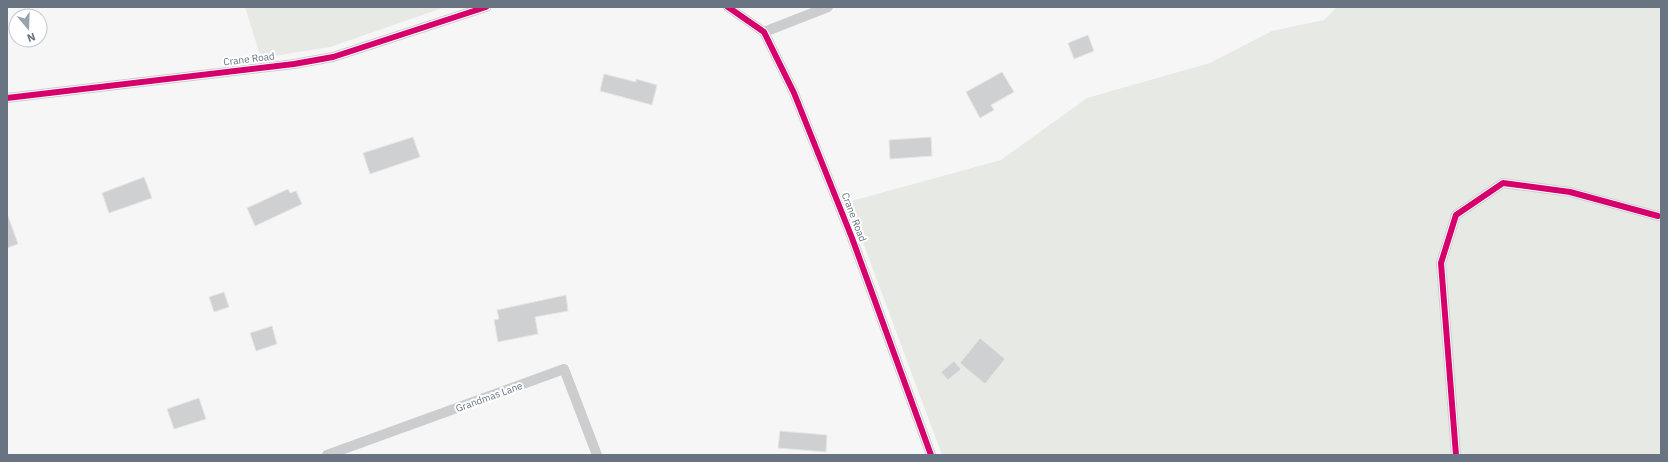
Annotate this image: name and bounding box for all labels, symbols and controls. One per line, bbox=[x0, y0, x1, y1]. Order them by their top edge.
north arrow bbox=[8, 8, 48, 48]
text: N bbox=[25, 30, 37, 45]
street label: Crane Road bbox=[223, 49, 275, 69]
street label: Crane Road bbox=[839, 191, 869, 243]
street label: Grandmas Lane bbox=[454, 379, 525, 415]

